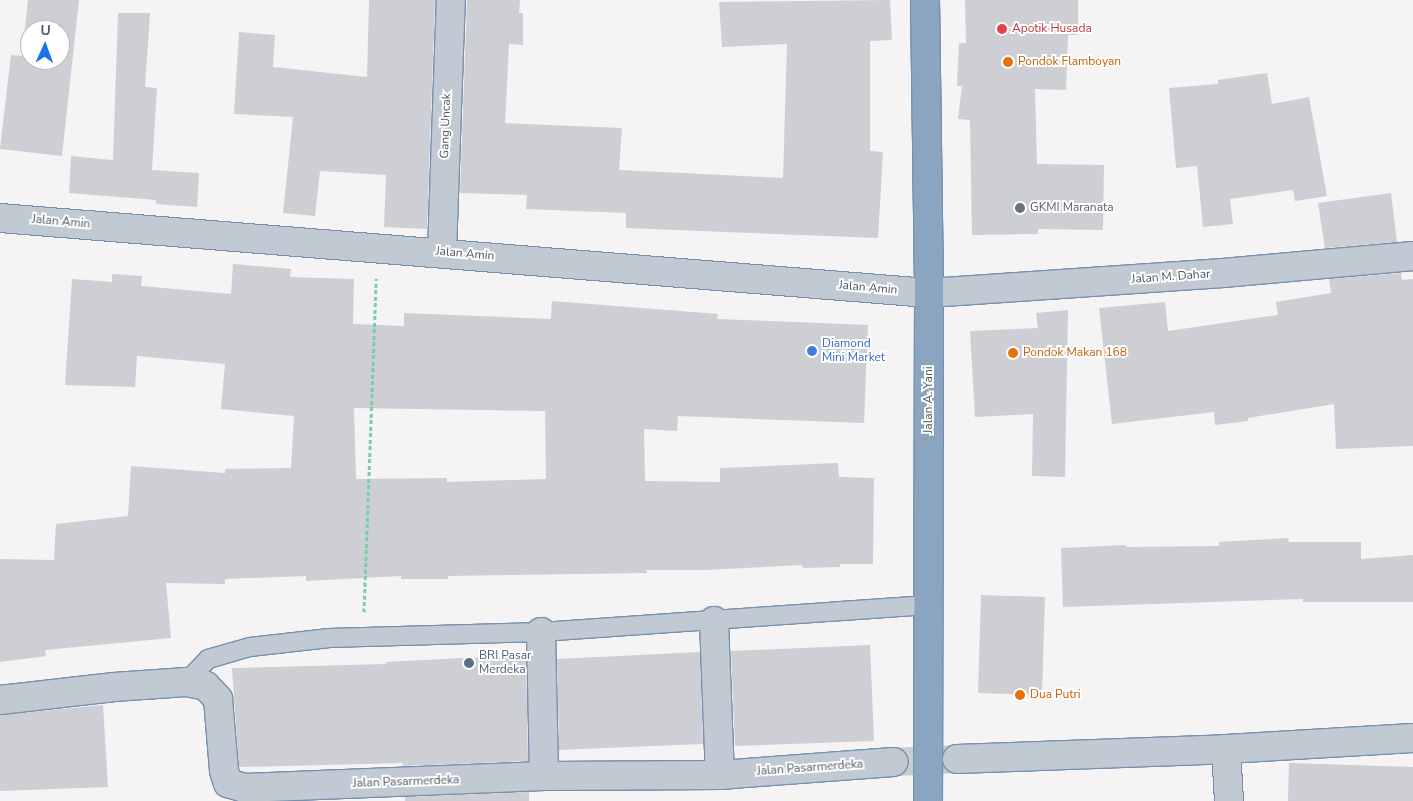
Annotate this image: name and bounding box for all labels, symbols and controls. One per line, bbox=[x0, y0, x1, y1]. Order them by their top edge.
north arrow bbox=[20, 20, 70, 70]
text: U bbox=[40, 21, 51, 40]
place label: Apotik Husada bbox=[1012, 22, 1092, 36]
marker: Apotik Husada bbox=[996, 23, 1008, 35]
place label: Pondok Flamboyan bbox=[1018, 55, 1121, 69]
marker: Pondok Flamboyan bbox=[1002, 56, 1014, 68]
street label: Gang Uncak bbox=[438, 93, 454, 159]
place label: GKMI Maranata bbox=[1030, 201, 1114, 215]
marker: GKMI Maranata bbox=[1014, 202, 1026, 214]
street label: Jalan Amin bbox=[31, 212, 91, 232]
street label: Jalan Amin bbox=[435, 244, 495, 264]
street label: Jalan M. Dahar bbox=[1131, 267, 1211, 287]
street label: Jalan Amin bbox=[838, 278, 898, 298]
place label: Diamond Mini Market bbox=[822, 337, 885, 365]
marker: Diamond Mini Market bbox=[806, 345, 818, 357]
place label: Pondok Makan 168 bbox=[1023, 346, 1127, 360]
marker: Pondok Makan 168 bbox=[1007, 347, 1019, 359]
street label: Jalan A. Yani bbox=[922, 366, 936, 434]
place label: BRI Pasar Merdeka bbox=[479, 649, 531, 677]
marker: BRI Pasar Merdeka bbox=[463, 657, 475, 669]
place label: Dua Putri bbox=[1030, 688, 1081, 702]
marker: Dua Putri bbox=[1014, 689, 1026, 701]
street label: Jalan Pasarmerdeka bbox=[756, 757, 864, 779]
street label: Jalan Pasarmerdeka bbox=[352, 773, 460, 791]

